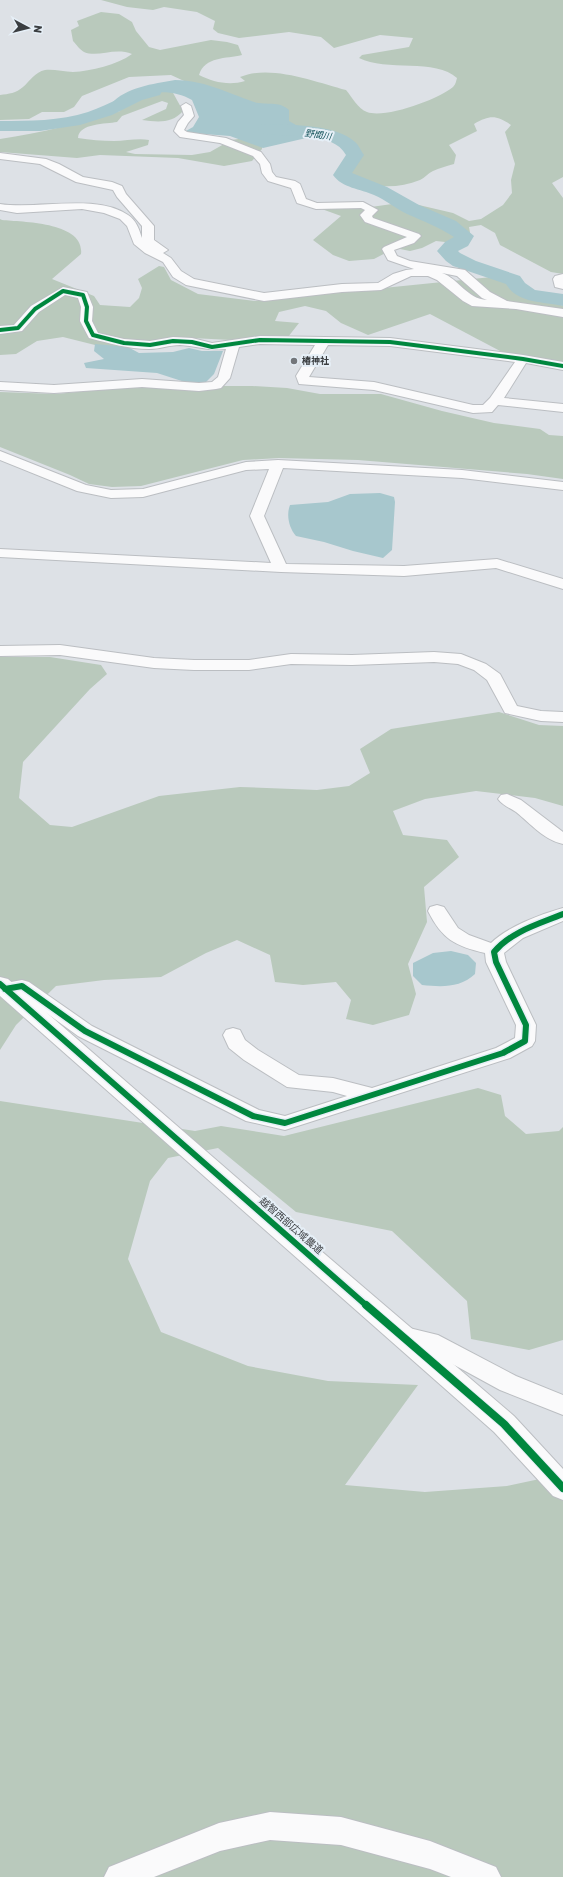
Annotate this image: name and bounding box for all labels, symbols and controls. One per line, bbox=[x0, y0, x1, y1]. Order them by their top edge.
north arrow bbox=[8, 8, 48, 48]
text: N bbox=[30, 24, 44, 34]
water label: 野間川 bbox=[304, 128, 333, 142]
place label: 椿神社 bbox=[301, 355, 329, 366]
marker: 椿神社 bbox=[289, 356, 299, 366]
street label: 越智西部広域農道 bbox=[257, 1195, 325, 1257]

